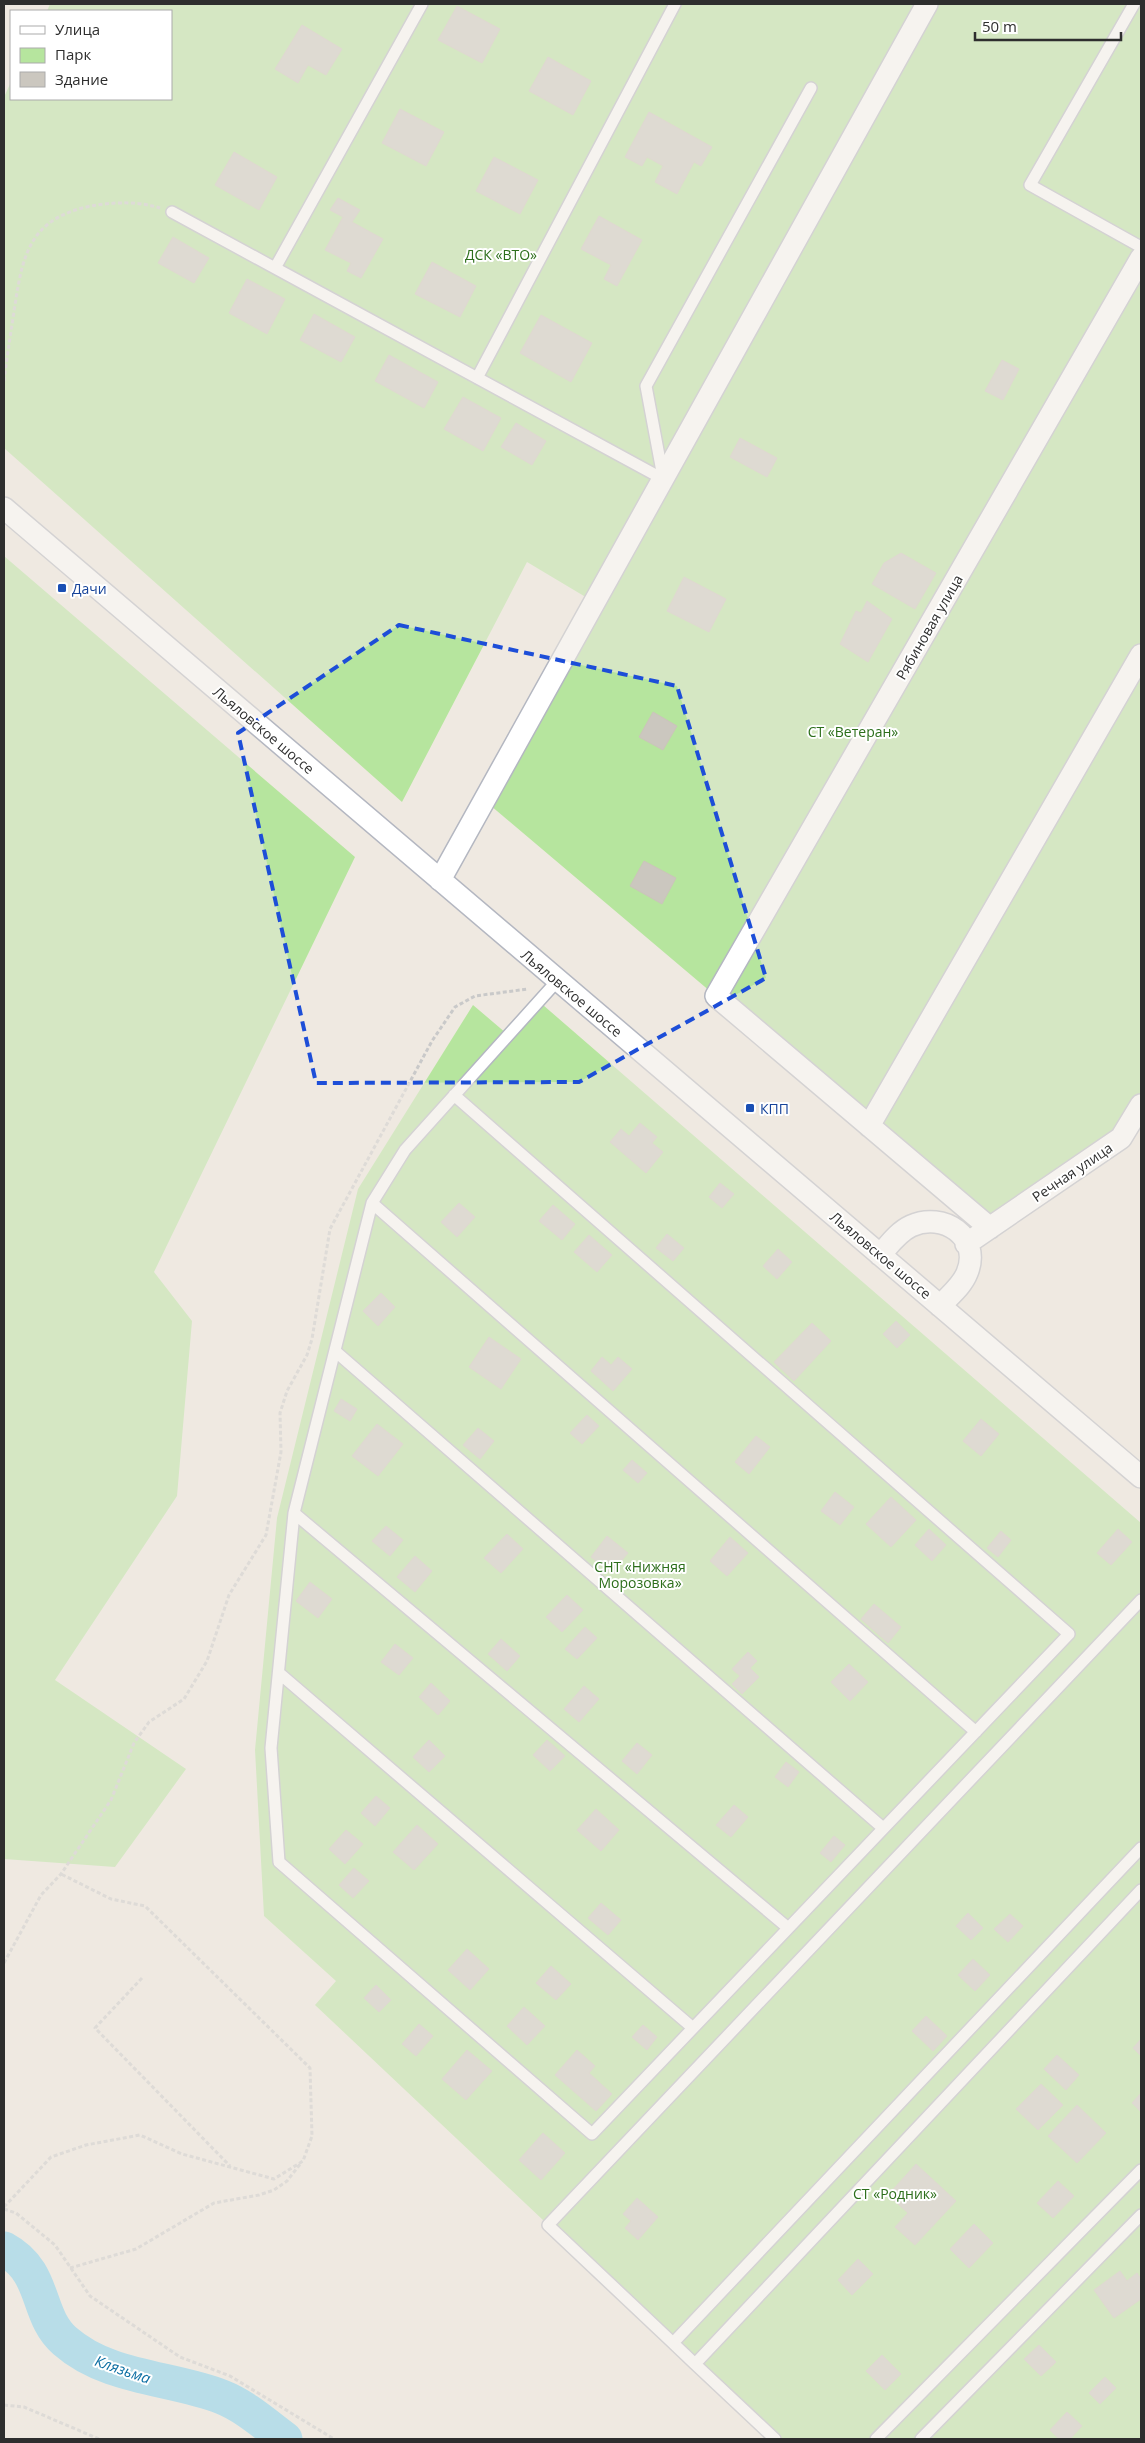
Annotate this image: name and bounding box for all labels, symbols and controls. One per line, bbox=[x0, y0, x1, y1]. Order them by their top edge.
legend bbox=[10, 10, 172, 100]
scale bar bbox=[975, 10, 1121, 42]
text: 50 m bbox=[982, 16, 1017, 36]
text: Улица bbox=[55, 19, 100, 39]
text: Парк bbox=[55, 44, 91, 64]
text: Здание bbox=[55, 69, 108, 89]
park label: ДСК «ВТО» bbox=[465, 245, 537, 264]
street label: Рябиновая улица bbox=[891, 571, 967, 683]
place label: Дачи bbox=[72, 579, 107, 598]
marker: Дачи bbox=[56, 582, 68, 594]
street label: Льяловское шоссе bbox=[210, 682, 319, 778]
park label: СТ «Ветеран» bbox=[808, 722, 898, 741]
street label: Льяловское шоссе bbox=[518, 945, 627, 1041]
place label: КПП bbox=[760, 1099, 789, 1118]
marker: КПП bbox=[744, 1102, 756, 1114]
street label: Речная улица bbox=[1028, 1138, 1116, 1206]
street label: Льяловское шоссе bbox=[827, 1207, 936, 1303]
park label: СНТ «Нижняя Морозовка» bbox=[594, 1557, 686, 1592]
park label: СТ «Родник» bbox=[853, 2184, 937, 2203]
water label: Клязьма bbox=[92, 2350, 154, 2388]

